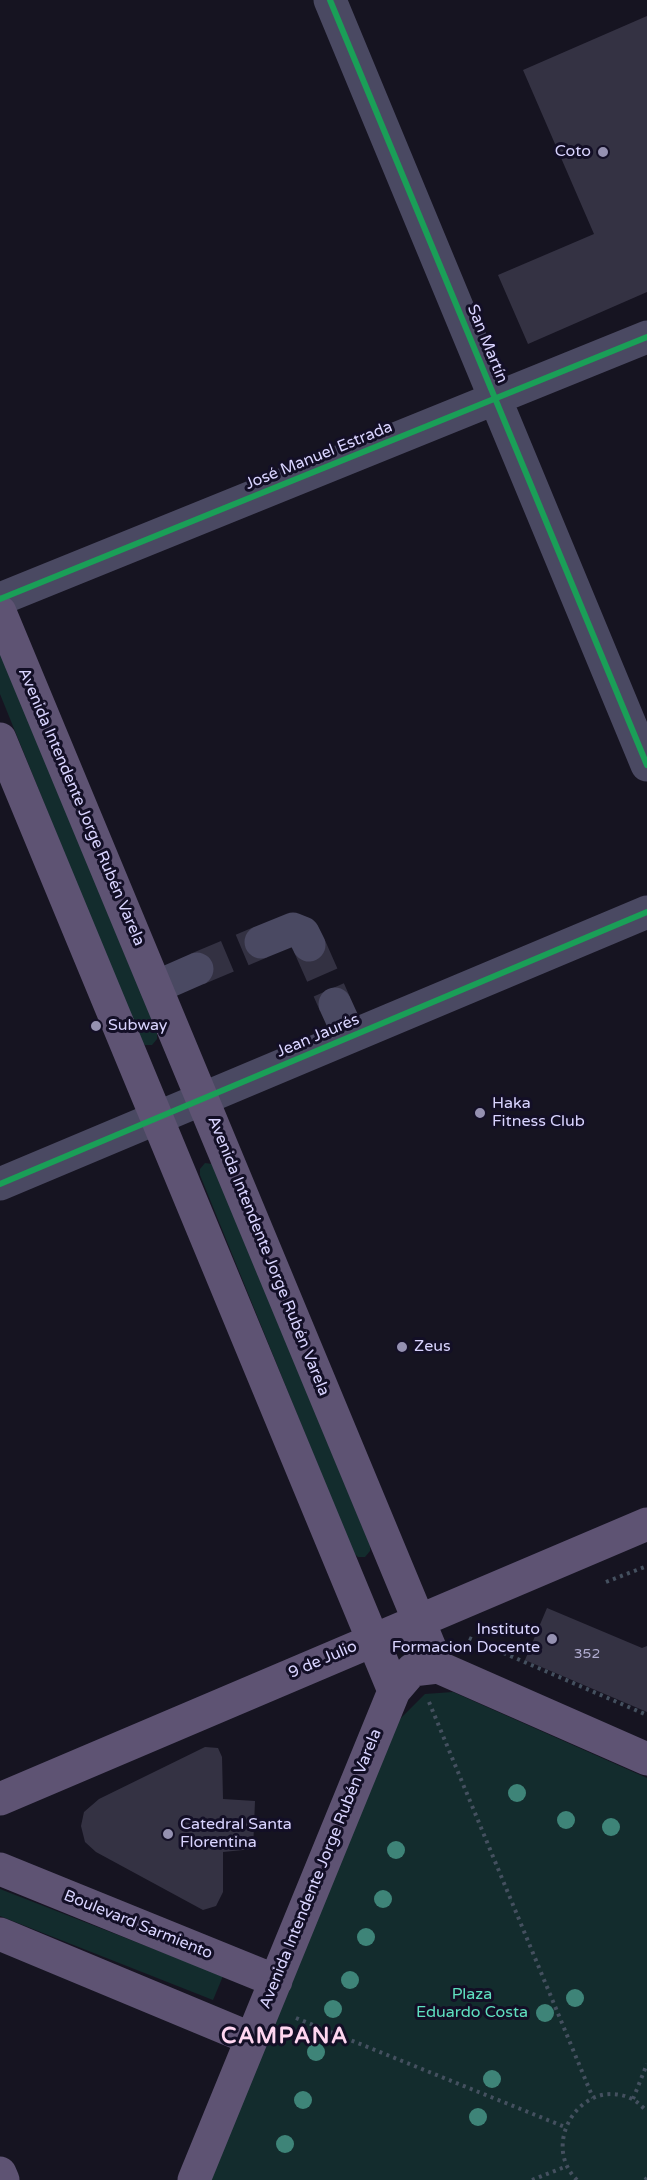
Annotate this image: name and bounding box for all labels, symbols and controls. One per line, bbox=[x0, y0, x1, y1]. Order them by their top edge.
place label: Coto bbox=[555, 142, 591, 162]
marker: Coto bbox=[596, 145, 610, 159]
street label: San Martín bbox=[463, 302, 511, 386]
street label: José Manuel Estrada bbox=[243, 418, 395, 494]
street label: Avenida Intendente Jorge Rubén Varela bbox=[14, 665, 148, 949]
street label: Jean Jaurés bbox=[274, 1010, 362, 1062]
place label: Subway bbox=[108, 1016, 167, 1036]
marker: Subway bbox=[89, 1019, 103, 1033]
place label: Haka Fitness Club bbox=[492, 1094, 585, 1132]
marker: Haka Fitness Club bbox=[473, 1106, 487, 1120]
street label: Avenida Intendente Jorge Rubén Varela bbox=[203, 1113, 333, 1399]
place label: Zeus bbox=[414, 1337, 451, 1357]
marker: Zeus bbox=[395, 1340, 409, 1354]
place label: Instituto Formacion Docente bbox=[392, 1620, 540, 1658]
marker: Instituto Formacion Docente bbox=[545, 1632, 559, 1646]
street label: 9 de Julio bbox=[286, 1637, 360, 1683]
house number: 352 bbox=[574, 1646, 600, 1662]
street label: Avenida Intendente Jorge Rubén Varela bbox=[256, 1726, 386, 2012]
place label: Catedral Santa Florentina bbox=[180, 1815, 292, 1853]
marker: Catedral Santa Florentina bbox=[161, 1827, 175, 1841]
street label: Boulevard Sarmiento bbox=[61, 1886, 215, 1964]
park label: Plaza Eduardo Costa bbox=[416, 1985, 528, 2023]
district label: CAMPANA bbox=[221, 2024, 349, 2050]

